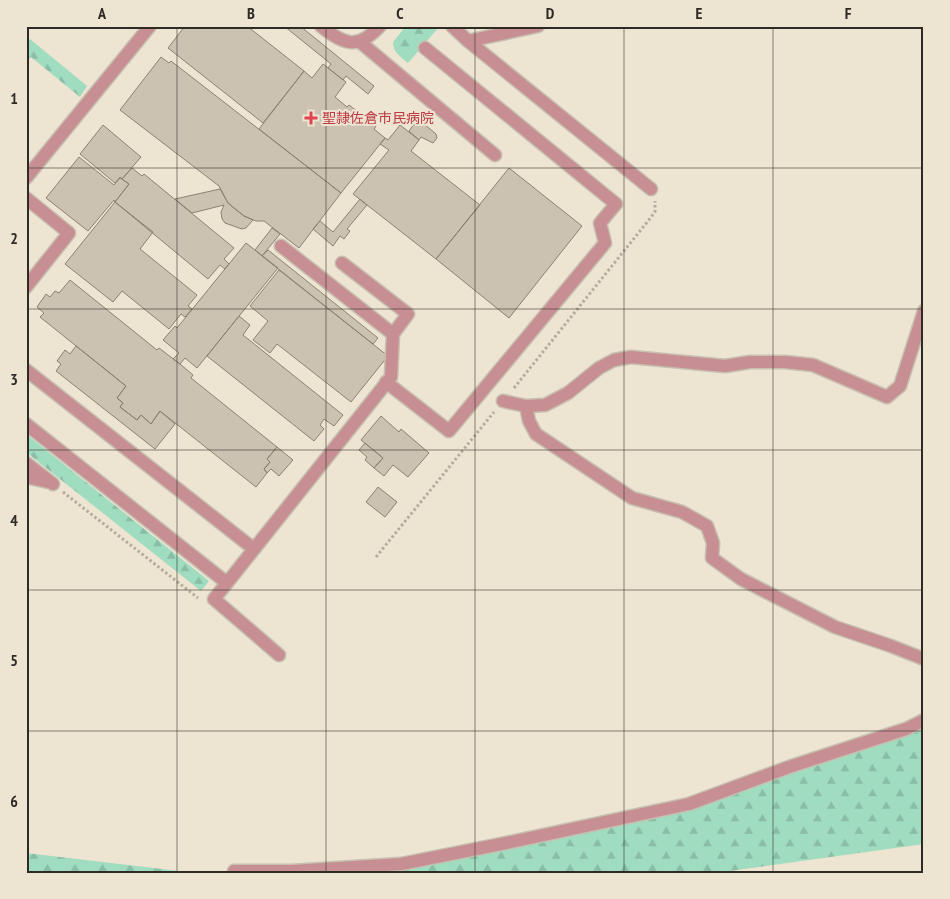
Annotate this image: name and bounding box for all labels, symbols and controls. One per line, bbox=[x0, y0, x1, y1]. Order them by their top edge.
text: A bbox=[97, 3, 107, 23]
text: B bbox=[247, 3, 255, 23]
text: C bbox=[396, 3, 404, 23]
text: D bbox=[546, 3, 555, 23]
text: E bbox=[696, 3, 703, 23]
text: F bbox=[845, 3, 852, 23]
text: 1 bbox=[10, 88, 18, 108]
place label: 聖隷佐倉市民病院 bbox=[322, 109, 434, 127]
marker: 聖隷佐倉市民病院 bbox=[304, 111, 318, 125]
text: 2 bbox=[10, 228, 18, 248]
text: 3 bbox=[10, 369, 18, 389]
text: 4 bbox=[10, 510, 18, 530]
text: 5 bbox=[10, 650, 18, 670]
text: 6 bbox=[10, 791, 18, 811]

